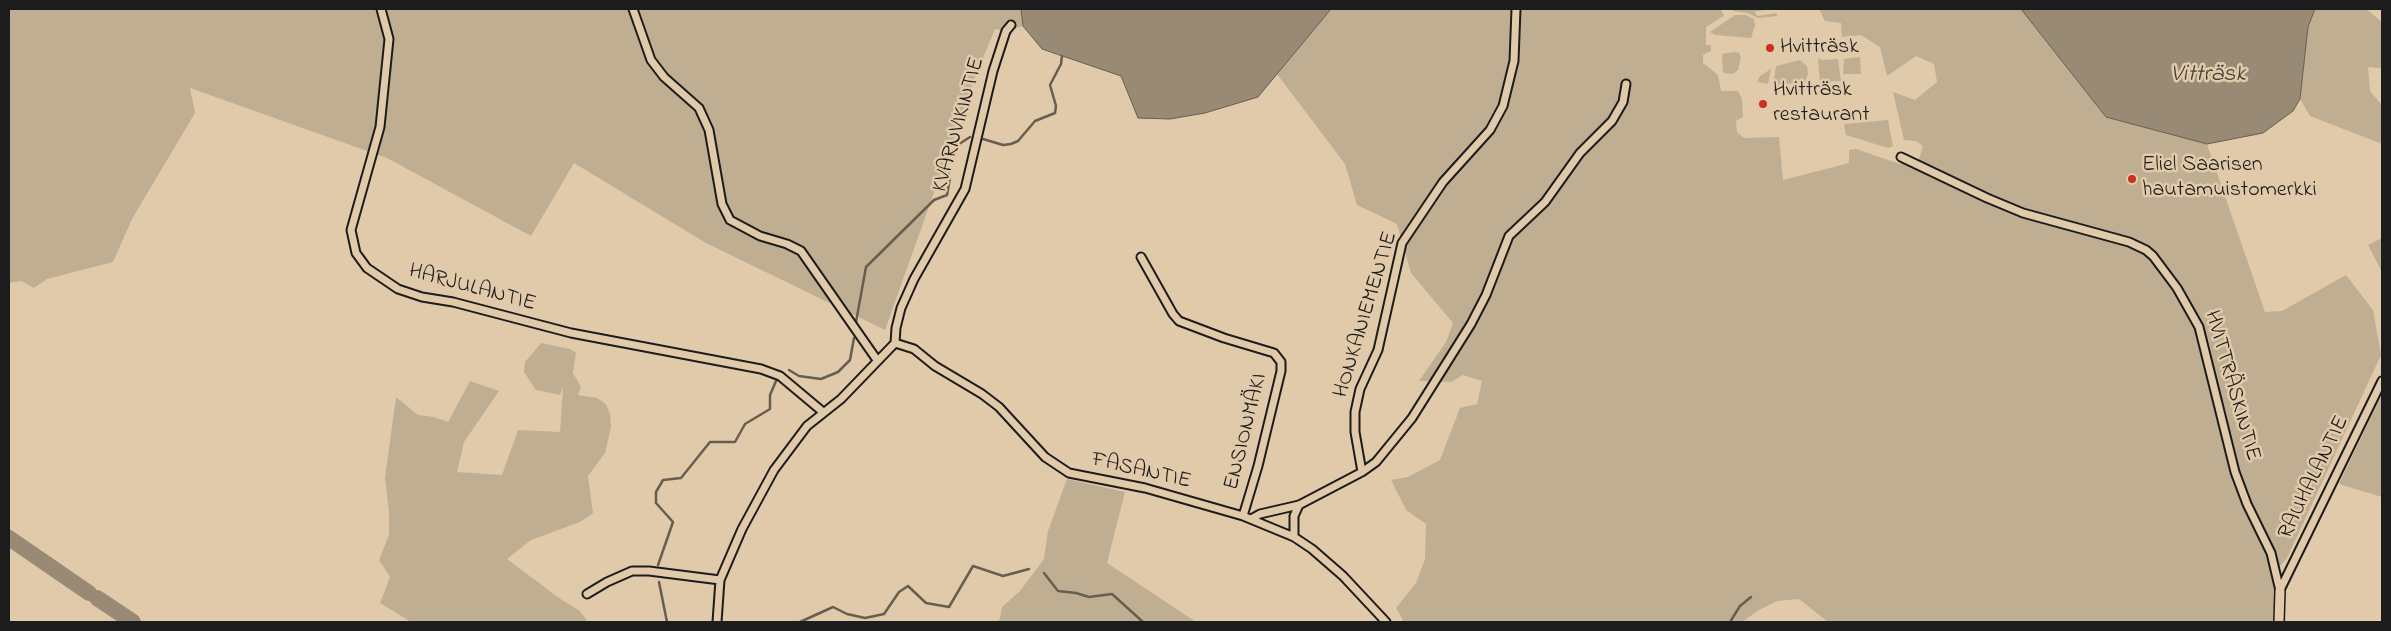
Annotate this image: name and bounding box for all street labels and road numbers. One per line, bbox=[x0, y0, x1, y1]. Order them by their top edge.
street label: KVARNVIKINTIE bbox=[928, 55, 992, 195]
street label: HONKANIEMENTIE bbox=[1329, 229, 1405, 401]
street label: HARJULANTIE bbox=[405, 259, 539, 319]
street label: HVITTRÄSKINTIE bbox=[2197, 308, 2265, 464]
street label: ENSIONMÄKI bbox=[1220, 371, 1274, 493]
street label: RAUHALANTIE bbox=[2274, 412, 2356, 544]
street label: FASANTIE bbox=[1089, 448, 1193, 496]

